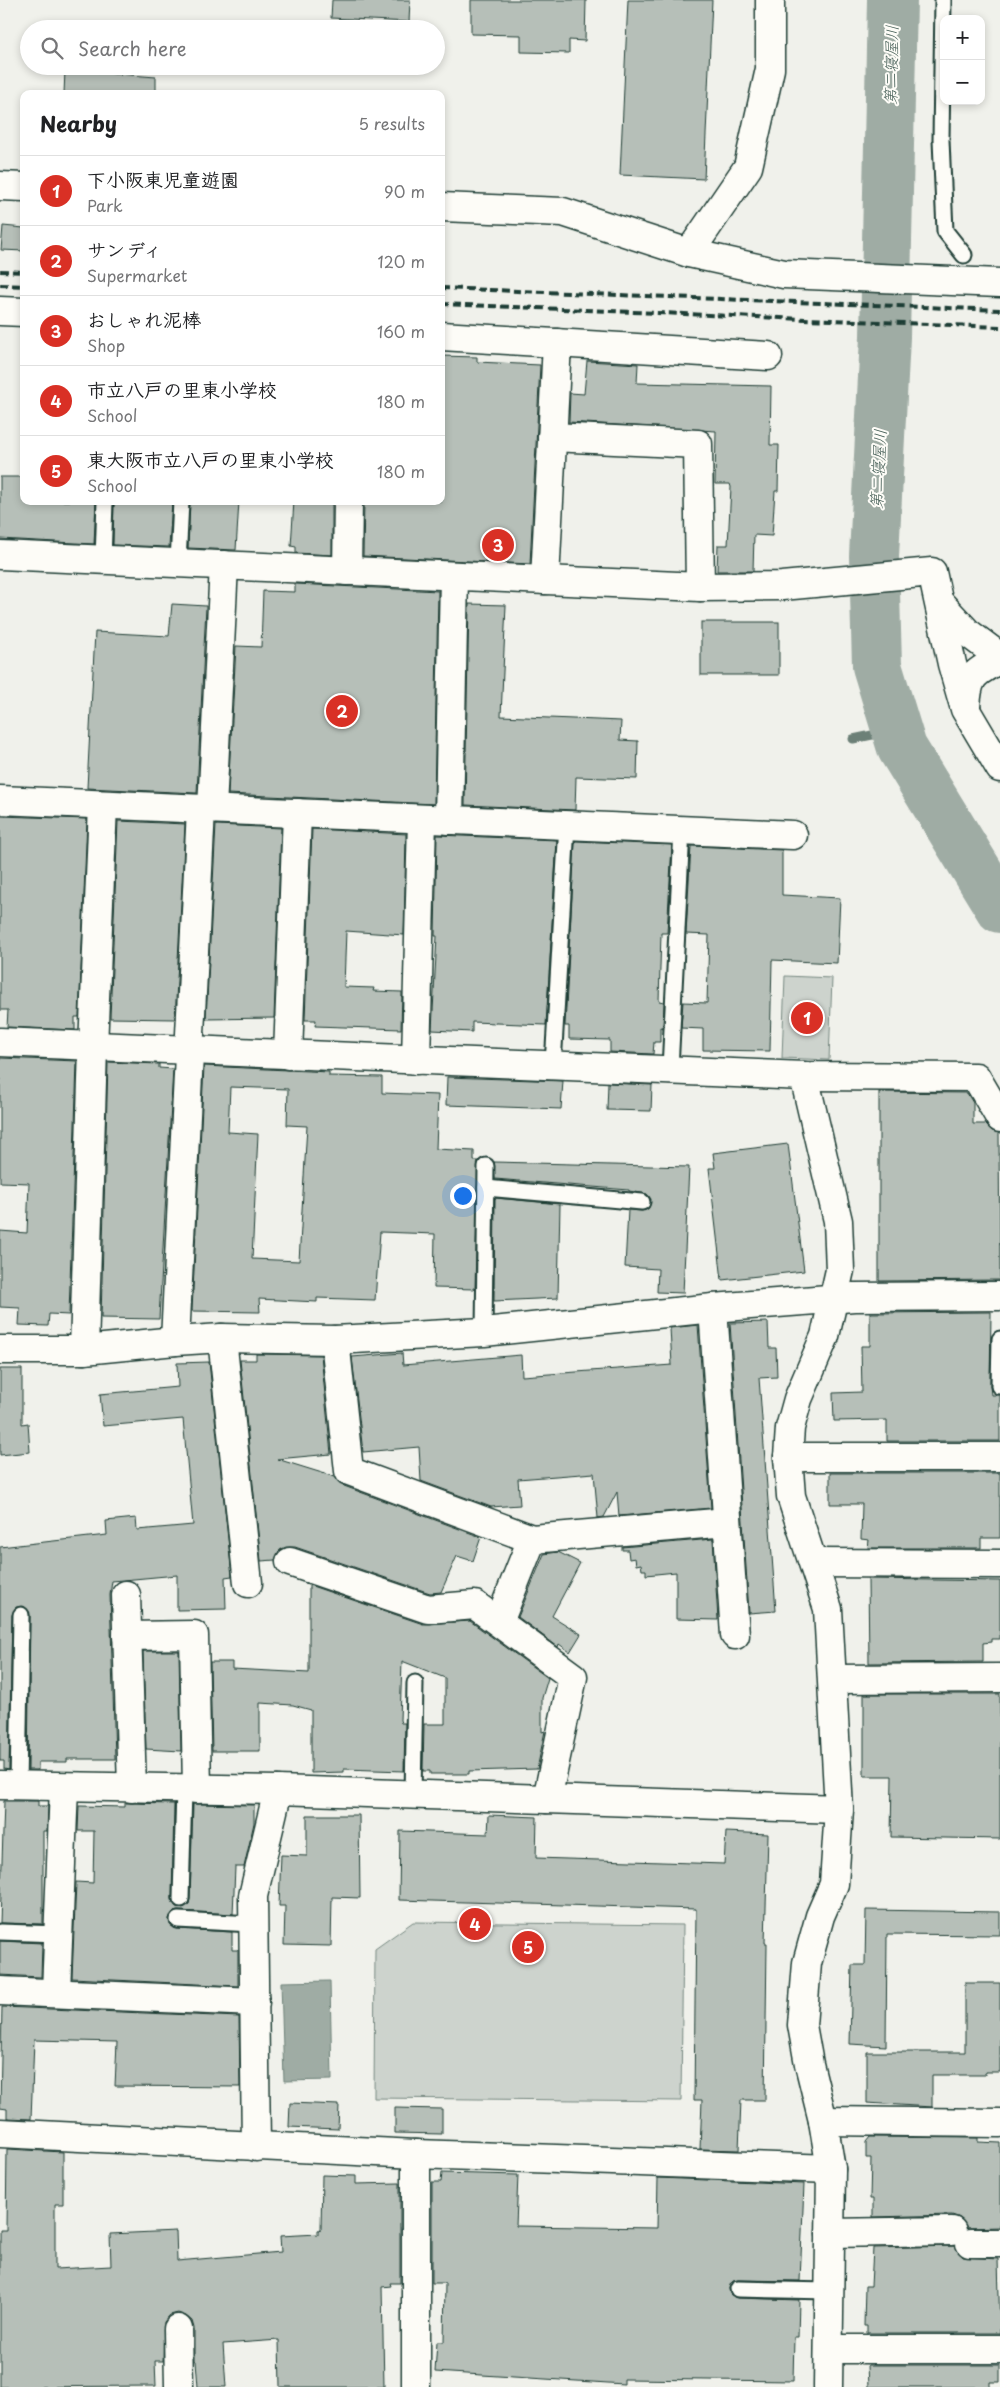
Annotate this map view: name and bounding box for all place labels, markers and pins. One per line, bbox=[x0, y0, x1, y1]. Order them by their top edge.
pin: 3 bbox=[482, 526, 514, 564]
pin: 2 bbox=[326, 692, 358, 730]
pin: 1 bbox=[791, 999, 823, 1037]
pin: 4 bbox=[459, 1905, 491, 1943]
pin: 5 bbox=[512, 1928, 544, 1966]

